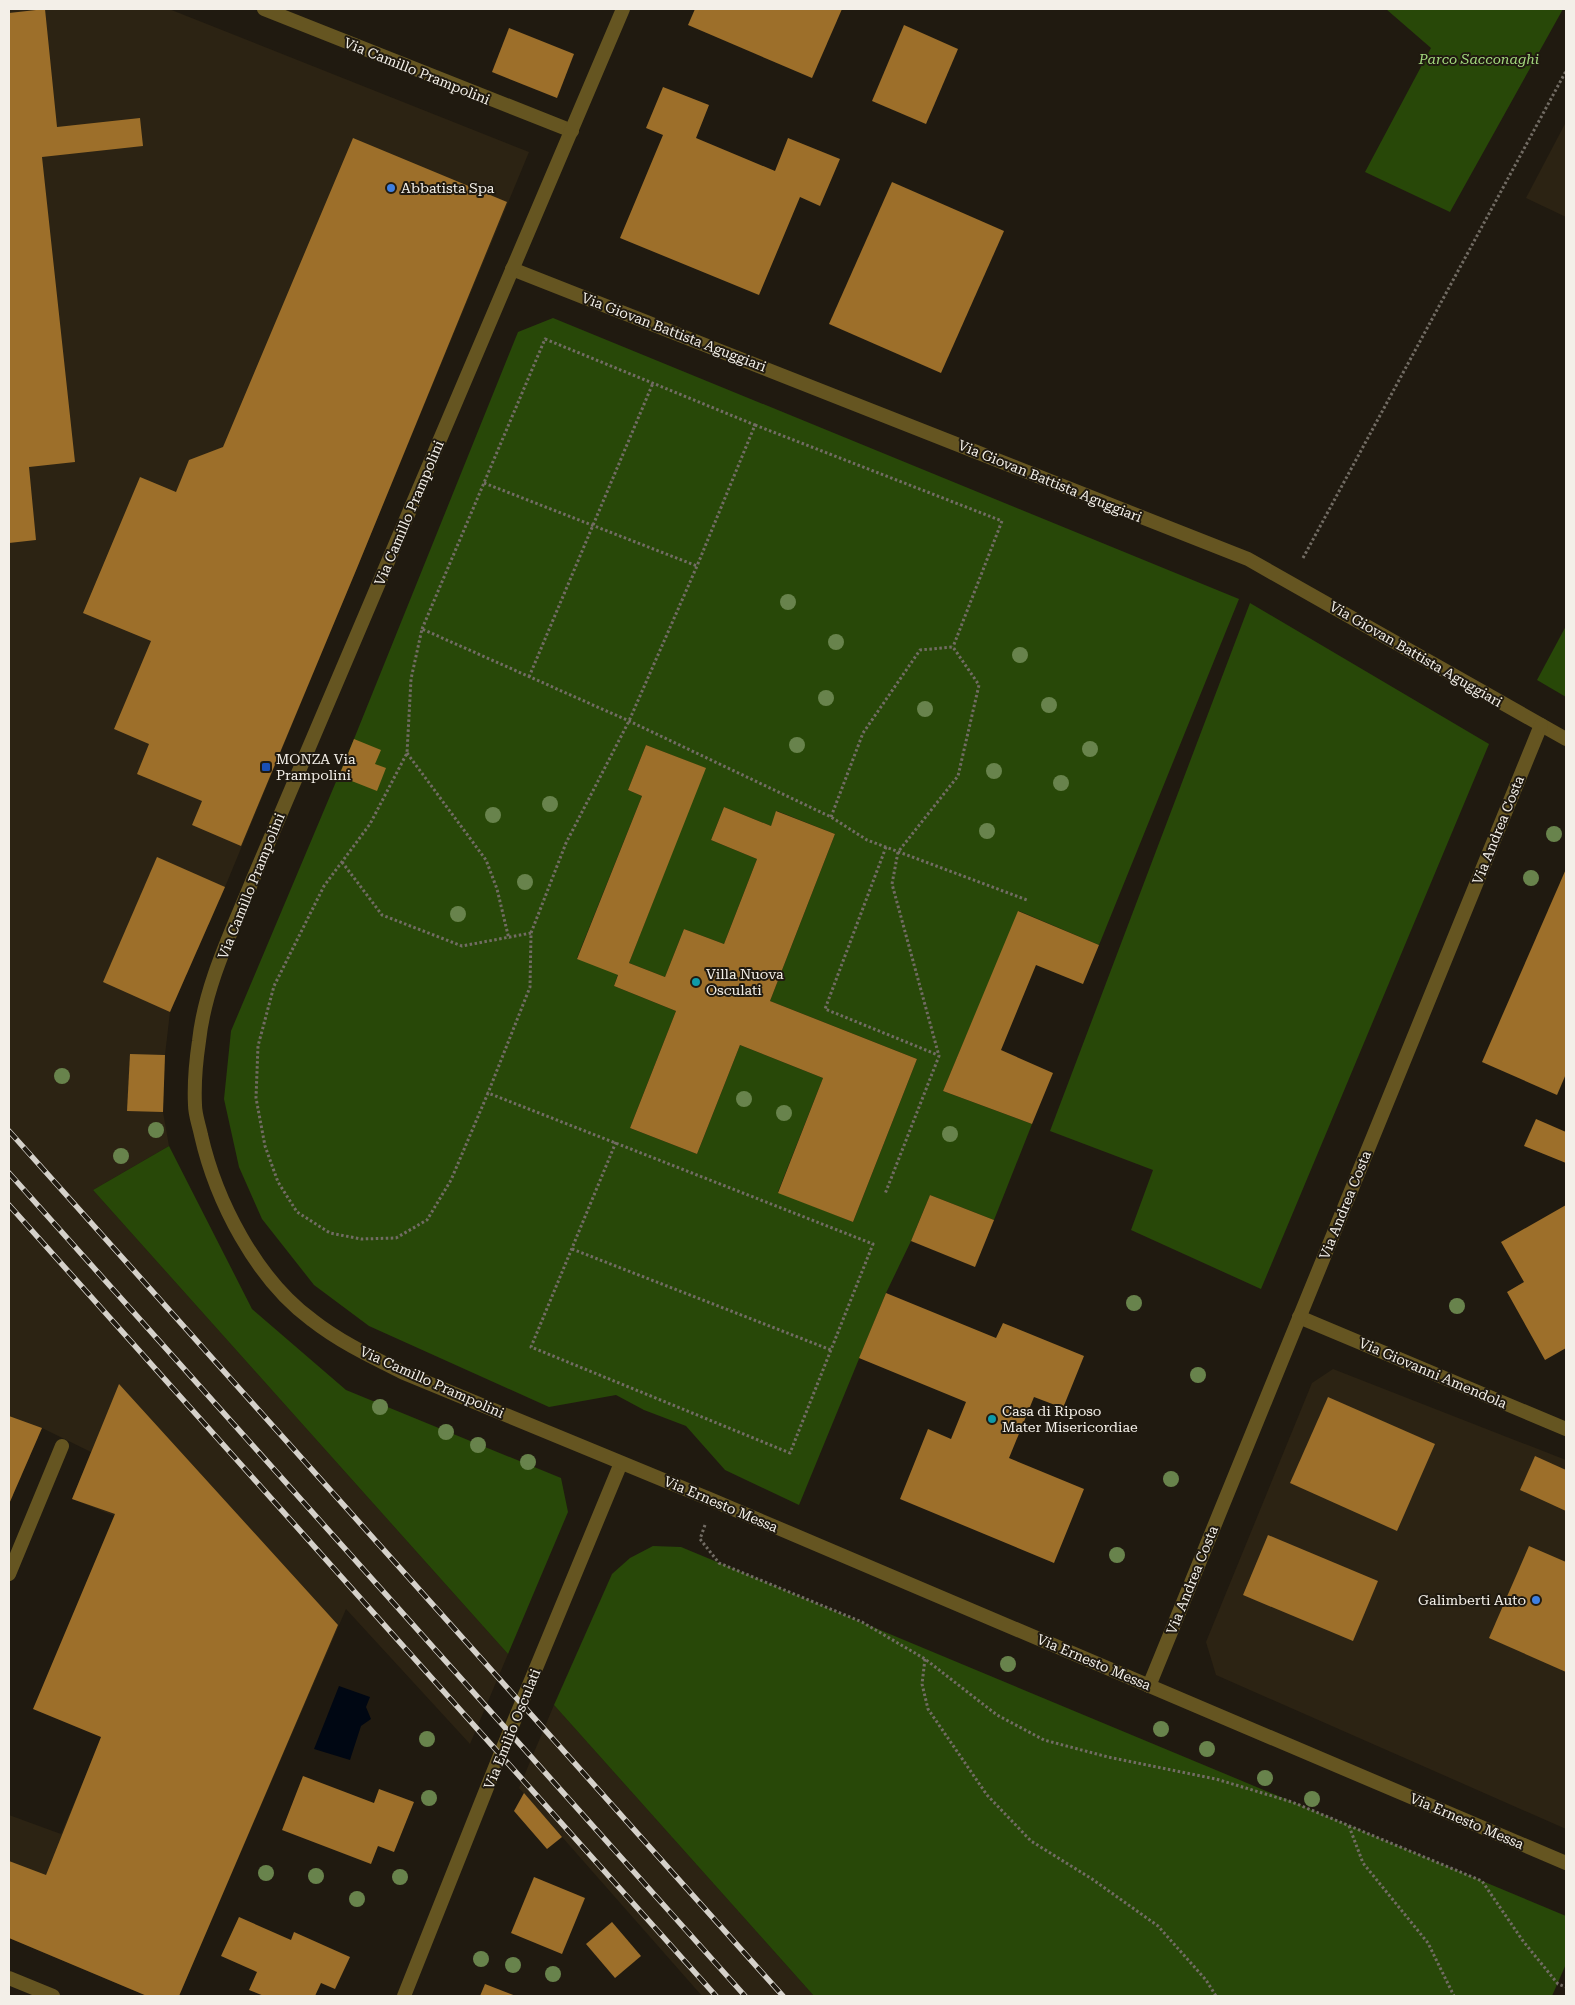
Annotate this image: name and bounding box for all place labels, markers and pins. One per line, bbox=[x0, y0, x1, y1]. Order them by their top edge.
place label: Abbatista Spa bbox=[401, 180, 495, 196]
marker: Abbatista Spa bbox=[385, 182, 397, 194]
place label: MONZA Via Prampolini bbox=[276, 751, 356, 783]
marker: MONZA Via Prampolini bbox=[260, 761, 272, 773]
place label: Villa Nuova Osculati bbox=[706, 966, 784, 998]
marker: Villa Nuova Osculati bbox=[690, 976, 702, 988]
place label: Casa di Riposo Mater Misericordiae bbox=[1002, 1403, 1138, 1435]
marker: Casa di Riposo Mater Misericordiae bbox=[986, 1413, 998, 1425]
place label: Galimberti Auto bbox=[1418, 1592, 1526, 1608]
marker: Galimberti Auto bbox=[1530, 1594, 1542, 1606]

